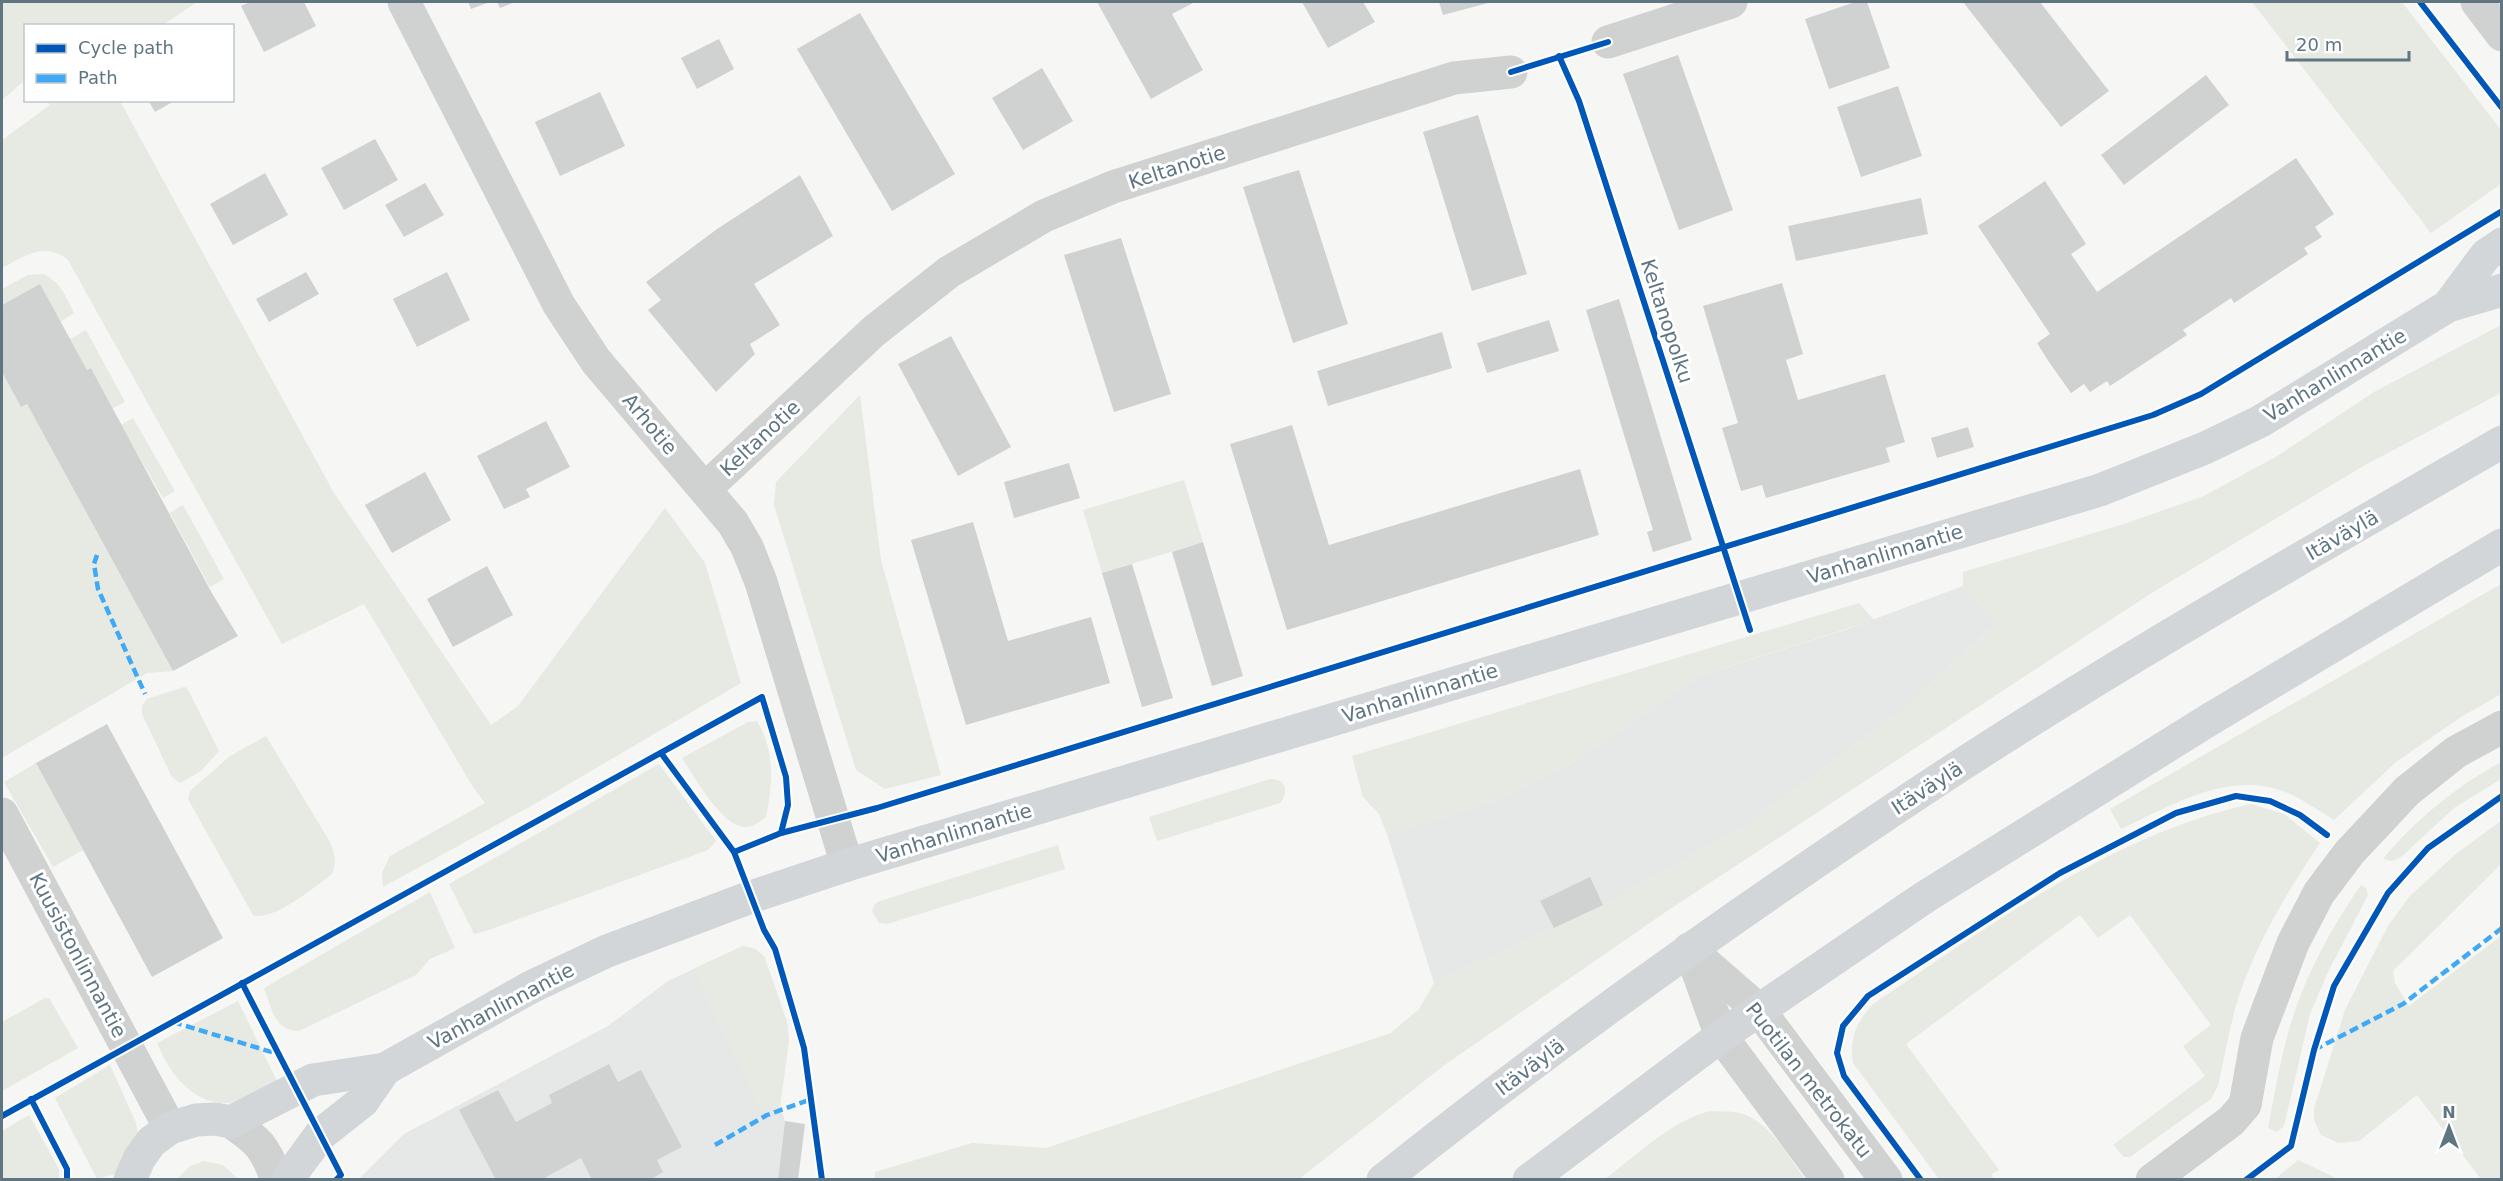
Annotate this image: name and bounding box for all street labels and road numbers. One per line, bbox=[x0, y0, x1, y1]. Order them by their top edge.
street label: Keltanotie bbox=[1125, 140, 1229, 194]
street label: Keltanopolku bbox=[1636, 256, 1698, 386]
street label: Vanhanlinnantie bbox=[2259, 323, 2411, 427]
street label: Arhotie bbox=[618, 389, 682, 459]
street label: Keltanotie bbox=[715, 395, 805, 481]
street label: Itäväylä bbox=[2301, 505, 2383, 565]
street label: Vanhanlinnantie bbox=[1804, 519, 1966, 589]
street label: Vanhanlinnantie bbox=[1339, 658, 1501, 728]
street label: Itäväylä bbox=[1887, 756, 1967, 820]
street label: Vanhanlinnantie bbox=[873, 798, 1035, 868]
street label: Kuusistonlinnantie bbox=[24, 868, 132, 1042]
street label: Vanhanlinnantie bbox=[424, 957, 578, 1055]
street label: Puotilan metrokatu bbox=[1741, 998, 1877, 1162]
street label: Itäväylä bbox=[1491, 1033, 1569, 1101]

